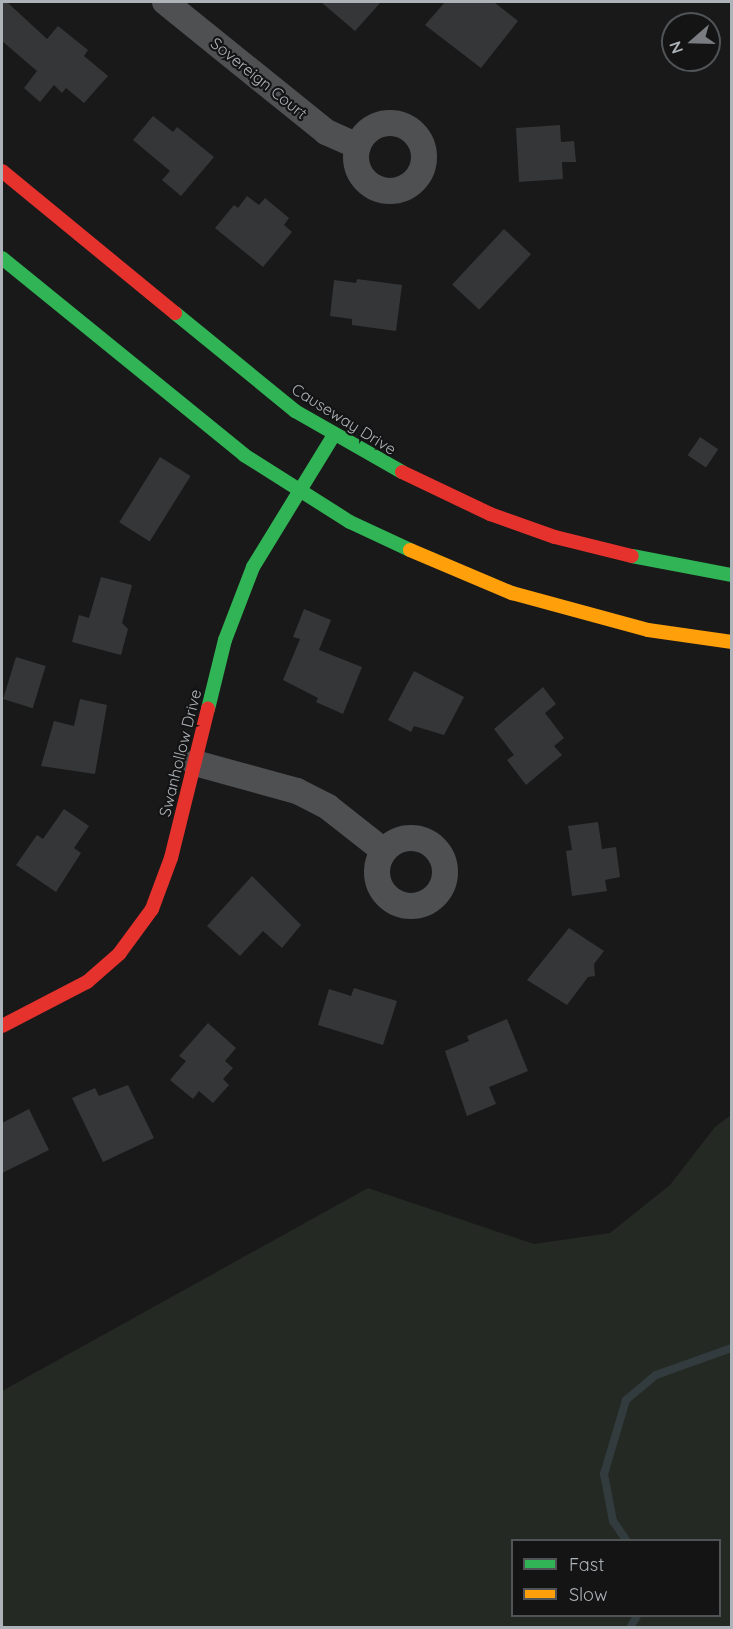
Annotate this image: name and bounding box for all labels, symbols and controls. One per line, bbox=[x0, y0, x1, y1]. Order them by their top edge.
north arrow bbox=[661, 12, 721, 72]
street label: Sovereign Court bbox=[207, 33, 311, 123]
text: N bbox=[665, 39, 687, 56]
street label: Causeway Drive bbox=[288, 379, 400, 459]
street label: Swanhollow Drive bbox=[155, 687, 205, 819]
legend bbox=[511, 1539, 721, 1617]
text: Fast bbox=[569, 1553, 604, 1576]
text: Slow bbox=[569, 1583, 607, 1606]

